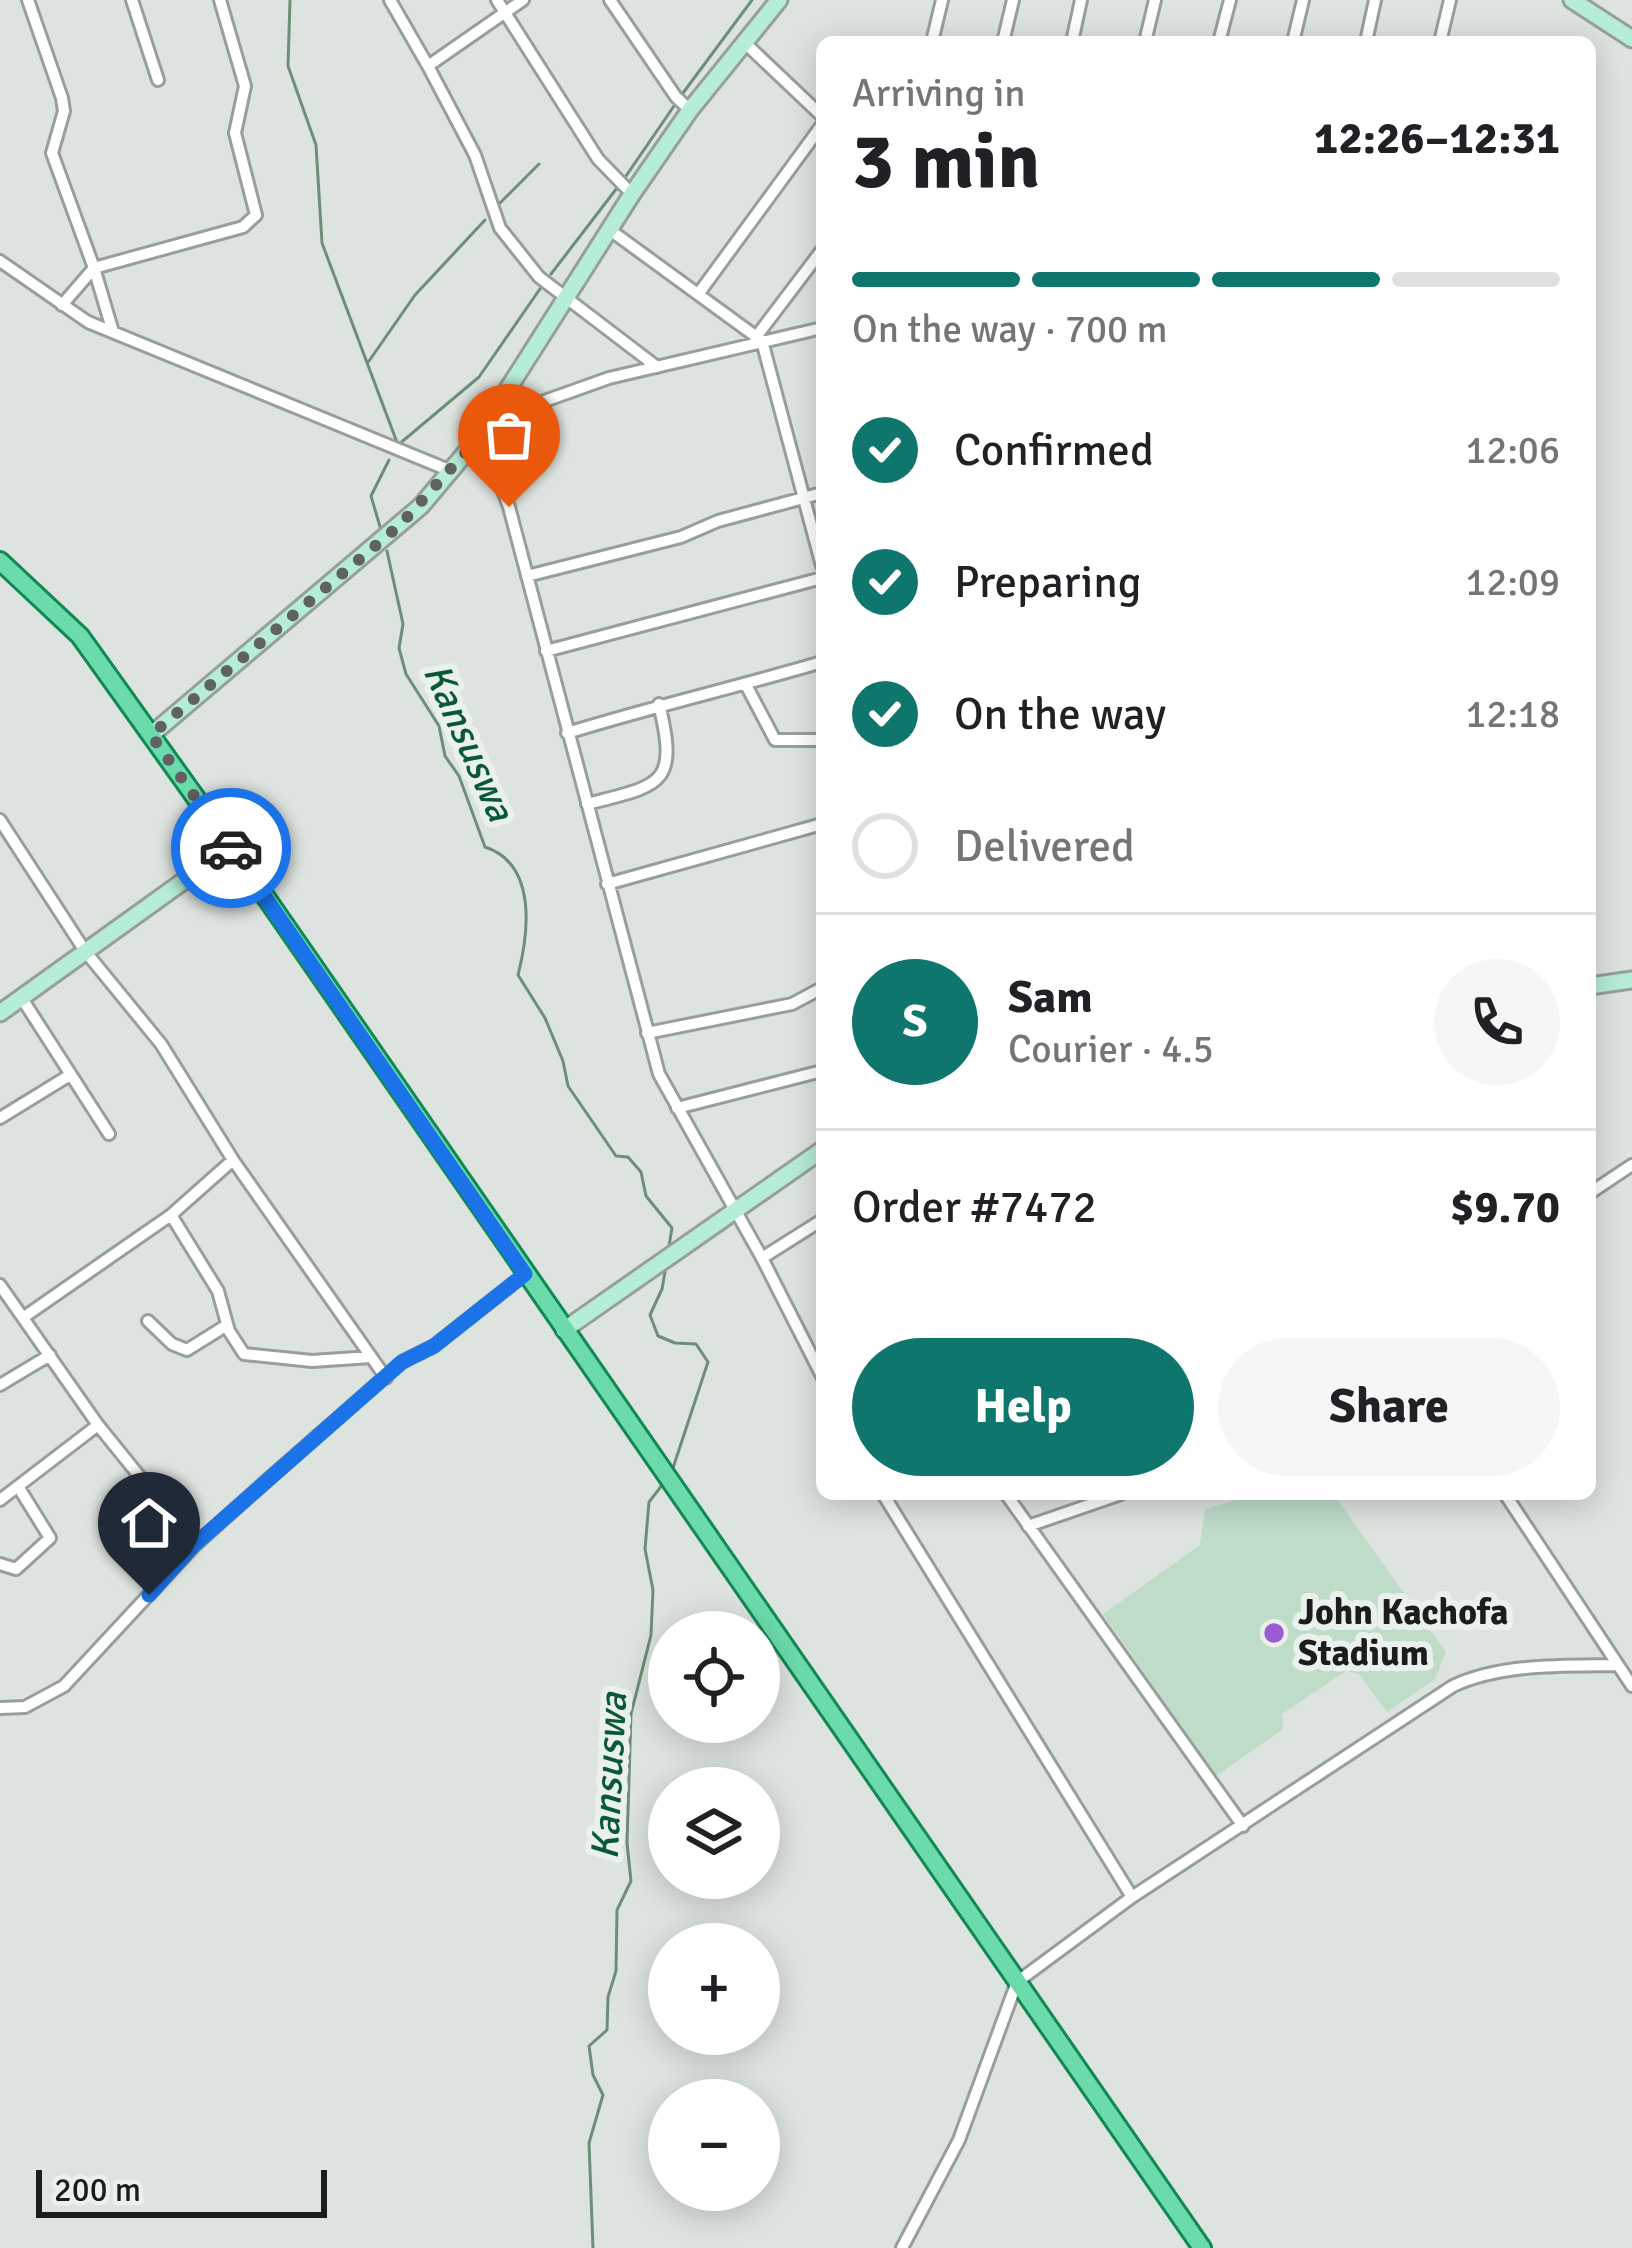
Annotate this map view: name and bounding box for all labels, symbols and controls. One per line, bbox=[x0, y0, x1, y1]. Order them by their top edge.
text: Arriving in bbox=[852, 69, 1026, 117]
text: 12:26–12:31 bbox=[1314, 111, 1560, 166]
text: 3 min bbox=[852, 114, 1040, 210]
text: On the way · 700 m bbox=[852, 305, 1168, 353]
pin bbox=[458, 384, 560, 507]
icon: bag bbox=[476, 402, 542, 468]
icon: check bbox=[852, 417, 918, 483]
text: Confirmed bbox=[954, 423, 1154, 478]
text: 12:06 bbox=[1465, 426, 1560, 474]
icon: check bbox=[852, 549, 918, 615]
text: Preparing bbox=[954, 555, 1142, 610]
text: 12:09 bbox=[1465, 558, 1560, 606]
water label: Kansuswa bbox=[413, 656, 525, 829]
icon: check bbox=[852, 681, 918, 747]
text: On the way bbox=[954, 687, 1166, 742]
text: 12:18 bbox=[1465, 690, 1560, 738]
courier bbox=[171, 788, 291, 908]
icon: car bbox=[198, 815, 264, 881]
text: Delivered bbox=[954, 819, 1135, 874]
button: phone bbox=[1434, 959, 1560, 1085]
text: Sam bbox=[1008, 970, 1093, 1025]
text: S bbox=[902, 994, 928, 1049]
text: Courier · 4.5 bbox=[1008, 1025, 1214, 1073]
text: Order #7472 bbox=[852, 1180, 1097, 1235]
text: $9.70 bbox=[1450, 1180, 1560, 1235]
button: Help bbox=[852, 1338, 1194, 1476]
button: Share bbox=[1218, 1338, 1560, 1476]
pin bbox=[98, 1472, 200, 1595]
icon: home bbox=[116, 1490, 182, 1556]
place label: John Kachofa Stadium bbox=[1298, 1590, 1508, 1676]
map controls bbox=[648, 1611, 780, 2211]
button: locate bbox=[648, 1611, 780, 1743]
marker: John Kachofa Stadium bbox=[1261, 1620, 1287, 1646]
water label: Kansuswa bbox=[581, 1690, 637, 1861]
button: layers bbox=[648, 1767, 780, 1899]
button: + bbox=[648, 1923, 780, 2055]
button: − bbox=[648, 2079, 780, 2211]
scale bar bbox=[36, 2164, 327, 2217]
text: 200 m bbox=[54, 2170, 141, 2211]

